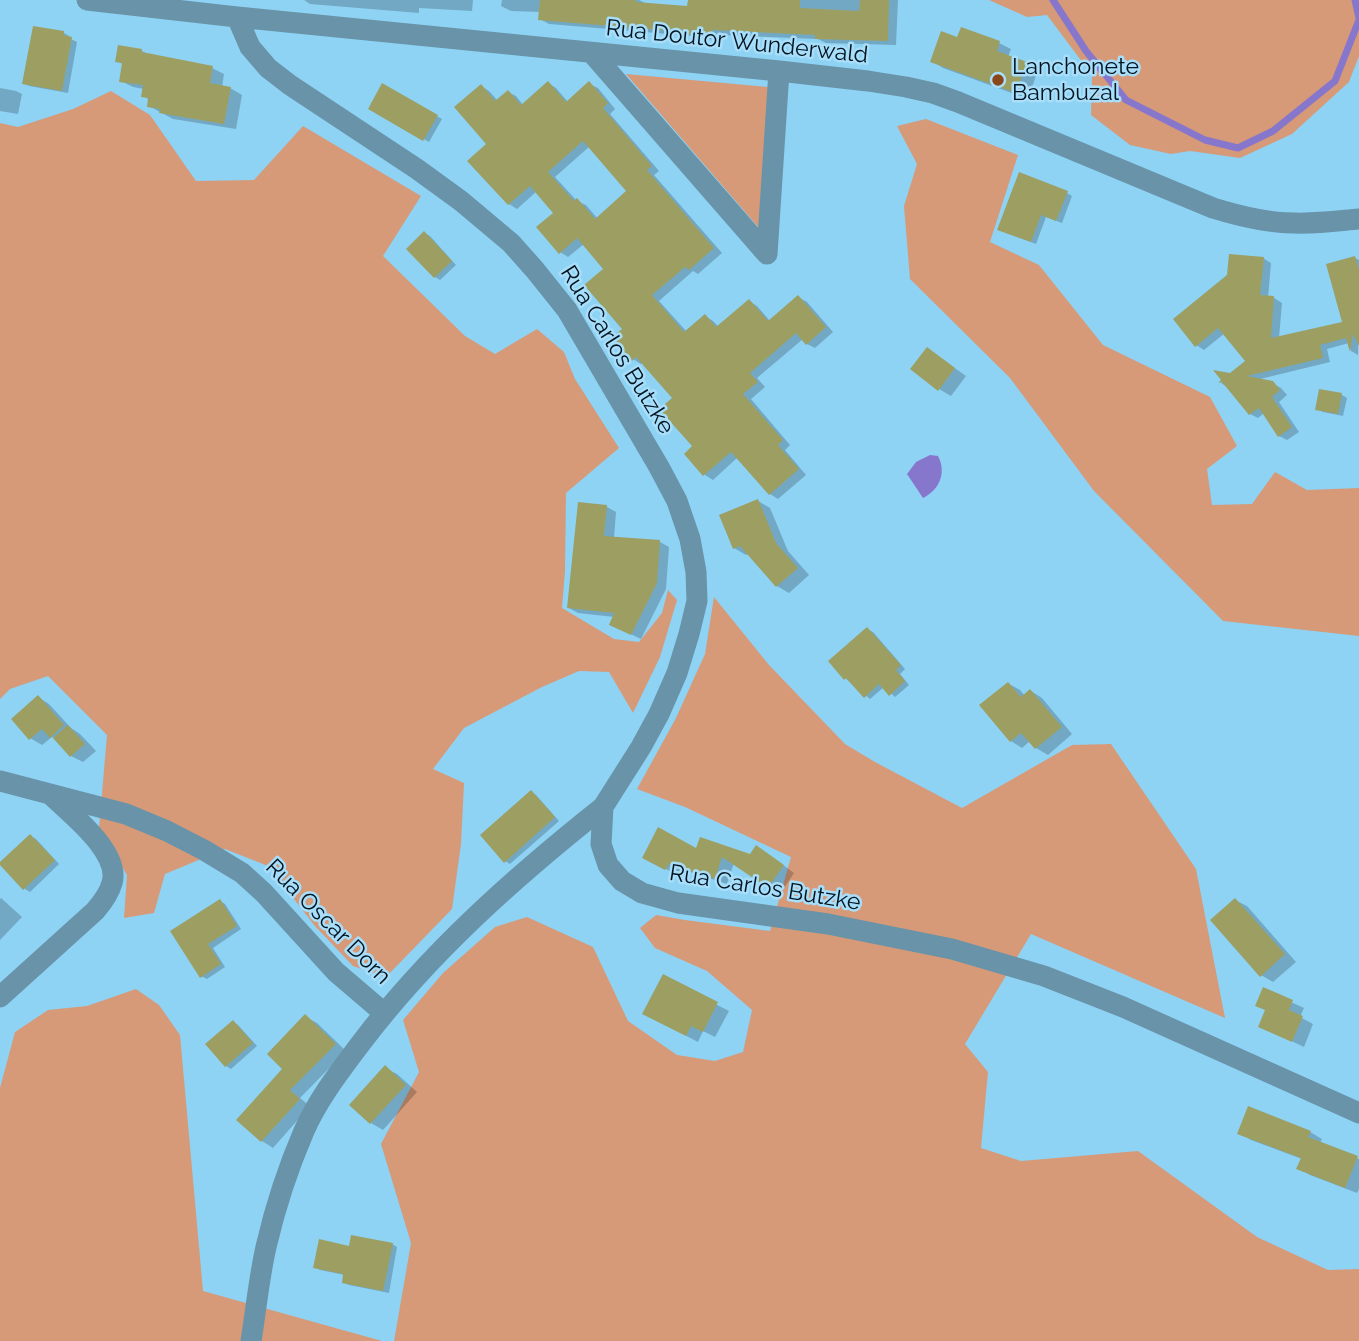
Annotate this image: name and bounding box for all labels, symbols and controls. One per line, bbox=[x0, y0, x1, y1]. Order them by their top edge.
street label: Rua Doutor Wunderwald bbox=[605, 15, 869, 69]
place label: Lanchonete Bambuzal bbox=[1012, 53, 1139, 107]
marker: Lanchonete Bambuzal bbox=[990, 72, 1006, 88]
street label: Rua Carlos Butzke bbox=[554, 261, 680, 439]
street label: Rua Oscar Dorn bbox=[260, 854, 396, 990]
street label: Rua Carlos Butzke bbox=[667, 859, 863, 917]

